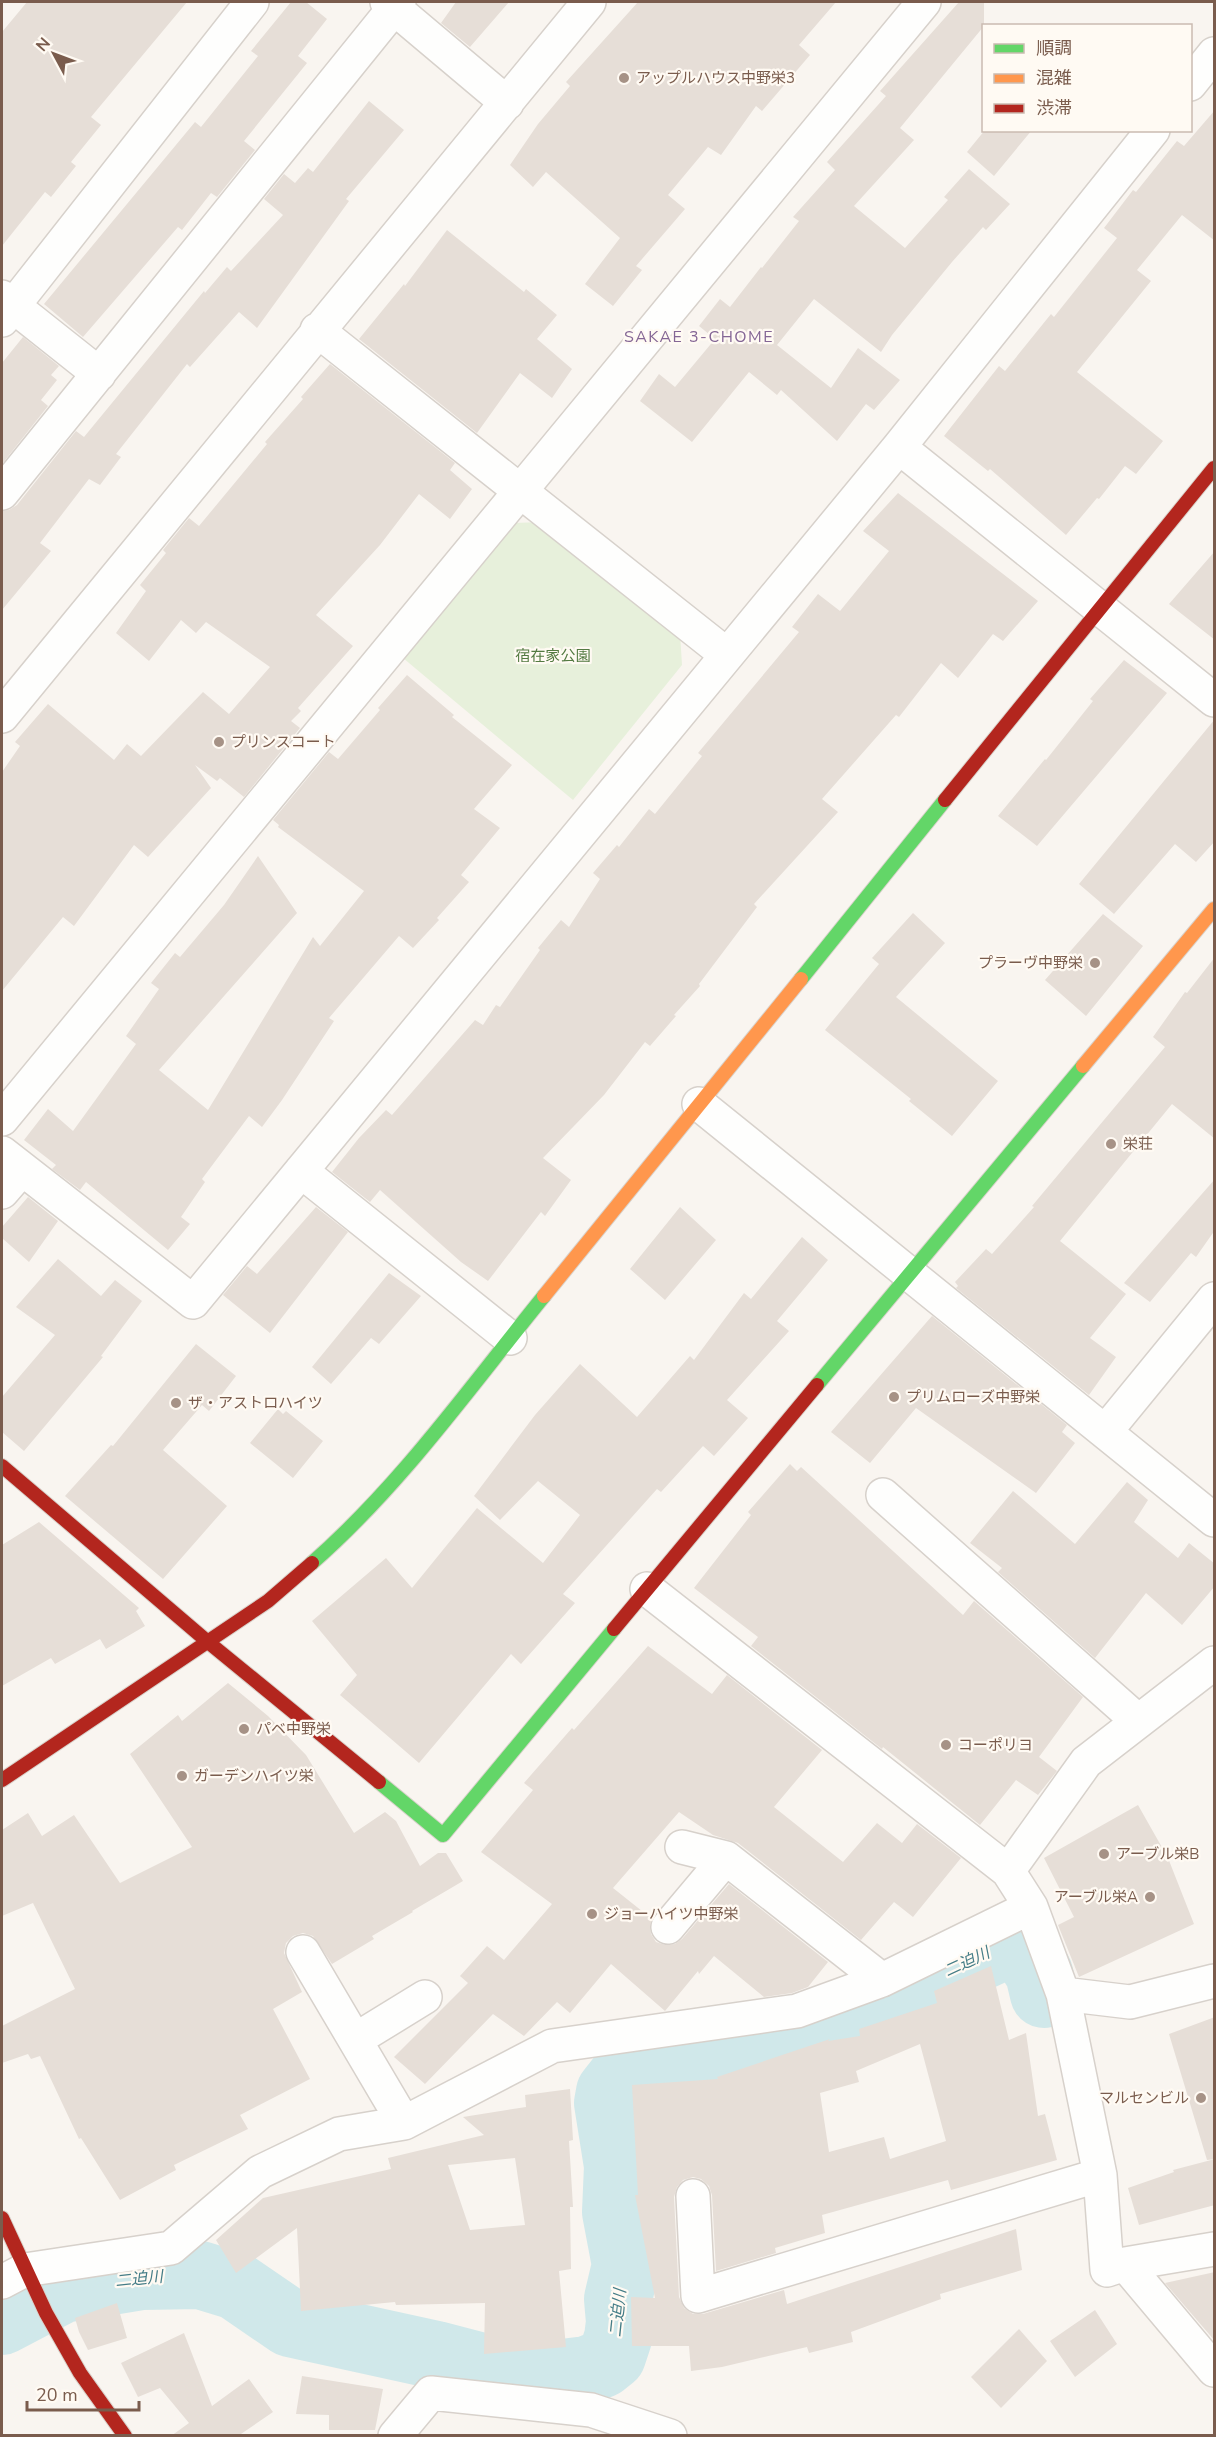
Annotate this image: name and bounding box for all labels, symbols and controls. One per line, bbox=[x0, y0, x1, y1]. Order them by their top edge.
north arrow bbox=[24, 24, 84, 84]
legend bbox=[982, 24, 1192, 132]
text: N bbox=[31, 33, 56, 57]
text: 順調 bbox=[1036, 36, 1072, 60]
text: 混雑 bbox=[1036, 66, 1072, 90]
place label: アップルハウス中野栄3 bbox=[636, 68, 795, 88]
marker: アップルハウス中野栄3 bbox=[617, 71, 631, 85]
text: 渋滞 bbox=[1036, 96, 1072, 120]
district label: SAKAE 3-CHOME bbox=[624, 326, 774, 348]
park label: 宿在家公園 bbox=[515, 646, 591, 666]
place label: プリンスコート bbox=[231, 732, 336, 752]
marker: プリンスコート bbox=[212, 735, 226, 749]
place label: プラーヴ中野栄 bbox=[978, 953, 1083, 973]
marker: プラーヴ中野栄 bbox=[1088, 956, 1102, 970]
place label: 栄荘 bbox=[1123, 1134, 1153, 1154]
marker: 栄荘 bbox=[1104, 1137, 1118, 1151]
place label: プリムローズ中野栄 bbox=[906, 1387, 1040, 1407]
marker: プリムローズ中野栄 bbox=[887, 1390, 901, 1404]
place label: ザ・アストロハイツ bbox=[188, 1393, 323, 1413]
marker: ザ・アストロハイツ bbox=[169, 1396, 183, 1410]
place label: パベ中野栄 bbox=[256, 1719, 331, 1739]
marker: パベ中野栄 bbox=[237, 1722, 251, 1736]
place label: コーポリヨ bbox=[958, 1735, 1033, 1755]
marker: コーポリヨ bbox=[939, 1738, 953, 1752]
place label: ガーデンハイツ栄 bbox=[194, 1766, 314, 1786]
marker: ガーデンハイツ栄 bbox=[175, 1769, 189, 1783]
place label: アーブル栄B bbox=[1116, 1844, 1199, 1864]
marker: アーブル栄B bbox=[1097, 1847, 1111, 1861]
place label: アーブル栄A bbox=[1054, 1887, 1138, 1907]
marker: アーブル栄A bbox=[1143, 1890, 1157, 1904]
place label: ジョーハイツ中野栄 bbox=[604, 1904, 738, 1924]
marker: ジョーハイツ中野栄 bbox=[585, 1907, 599, 1921]
water label: 二迫川 bbox=[941, 1941, 995, 1982]
place label: マルセンビル bbox=[1099, 2088, 1189, 2108]
marker: マルセンビル bbox=[1194, 2091, 1208, 2105]
water label: 二迫川 bbox=[114, 2265, 166, 2292]
water label: 二迫川 bbox=[605, 2286, 632, 2338]
scale bar bbox=[27, 2374, 140, 2412]
text: 20 m bbox=[36, 2383, 78, 2407]

